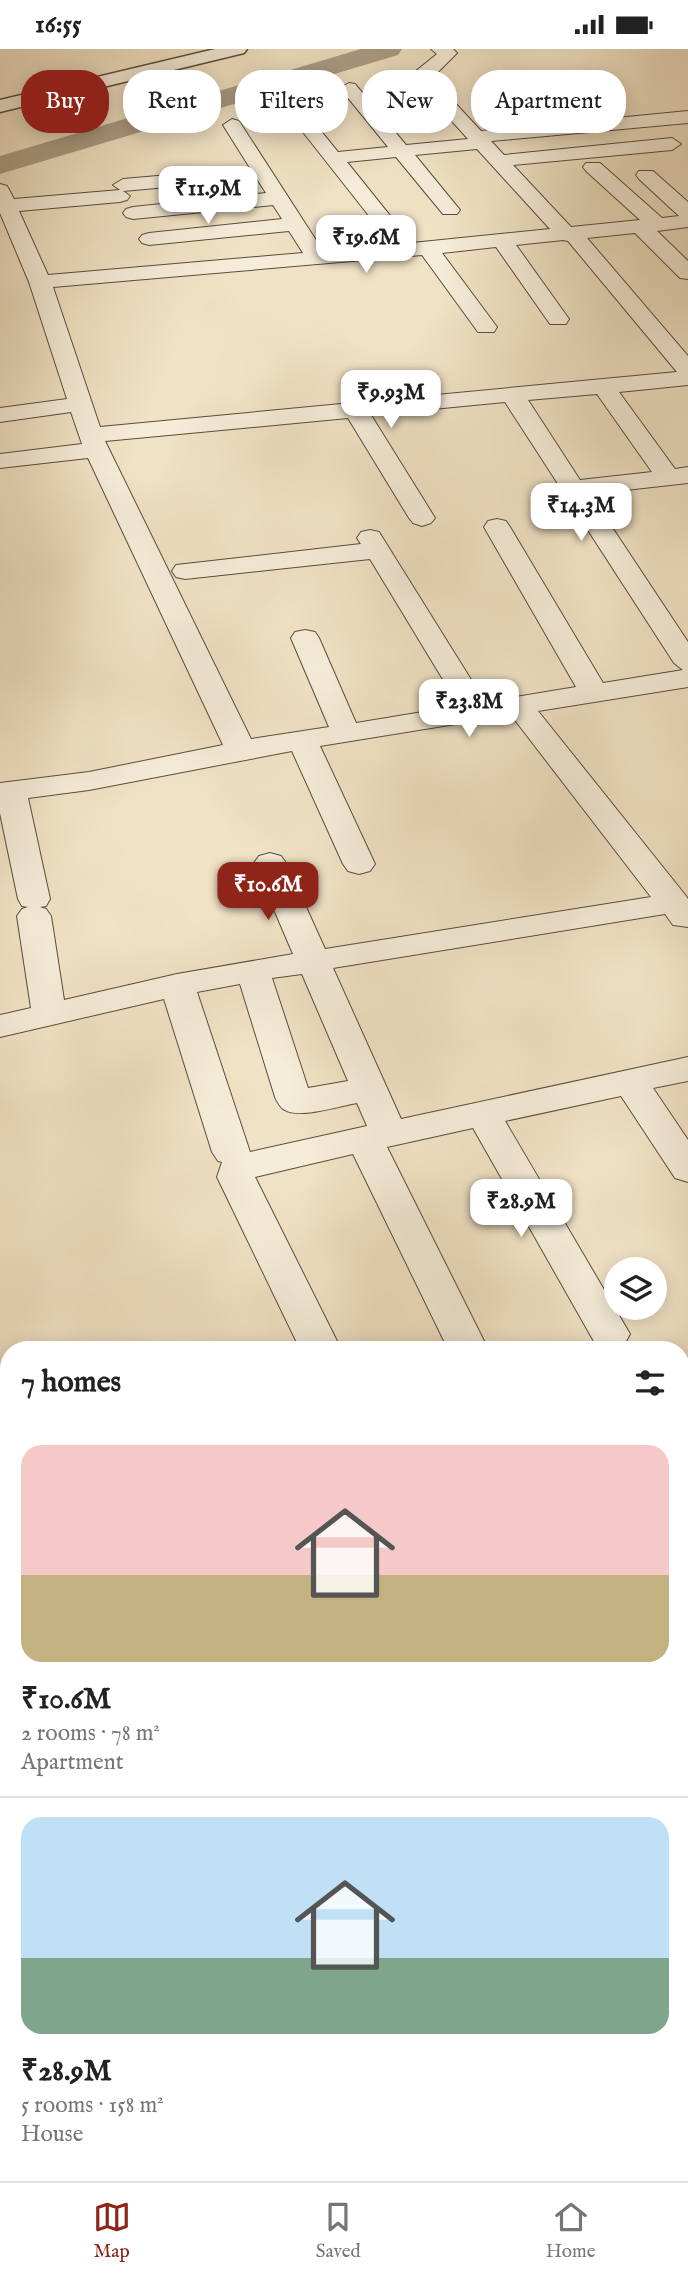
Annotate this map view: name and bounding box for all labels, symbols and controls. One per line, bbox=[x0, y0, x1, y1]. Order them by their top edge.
text: 16:55 bbox=[35, 8, 81, 41]
chip: Buy bbox=[21, 70, 109, 133]
chip: Rent bbox=[123, 70, 221, 133]
chip: Filters bbox=[235, 70, 348, 133]
chip: New bbox=[362, 70, 457, 133]
chip: Apartment bbox=[471, 70, 626, 133]
pin: ₹11.9M bbox=[151, 167, 265, 226]
text: ₹11.9M bbox=[175, 174, 241, 203]
pin: ₹19.6M bbox=[309, 215, 423, 275]
text: ₹19.6M bbox=[332, 223, 400, 252]
pin: ₹9.93M bbox=[334, 371, 448, 430]
text: ₹9.93M bbox=[357, 378, 425, 407]
pin: ₹14.3M bbox=[524, 483, 638, 543]
text: ₹14.3M bbox=[547, 491, 615, 520]
pin: ₹23.8M bbox=[412, 679, 526, 739]
text: ₹23.8M bbox=[435, 687, 503, 716]
pin: ₹10.6M bbox=[211, 863, 325, 922]
text: ₹10.6M bbox=[233, 870, 303, 899]
pin: ₹28.9M bbox=[464, 1179, 578, 1239]
text: ₹28.9M bbox=[486, 1187, 556, 1216]
map controls bbox=[604, 1257, 667, 1320]
button: layers bbox=[604, 1257, 667, 1320]
text: 7 homes bbox=[21, 1364, 121, 1402]
icon: filters bbox=[631, 1364, 669, 1402]
icon: home bbox=[282, 1490, 408, 1616]
text: ₹10.6M bbox=[21, 1681, 111, 1719]
text: 2 rooms · 78 m² bbox=[21, 1719, 160, 1748]
text: Apartment bbox=[21, 1748, 124, 1777]
icon: home bbox=[282, 1862, 408, 1988]
text: ₹28.9M bbox=[21, 2053, 112, 2091]
text: 5 rooms · 158 m² bbox=[21, 2091, 164, 2120]
text: House bbox=[21, 2120, 83, 2149]
tab: Map bbox=[93, 2198, 131, 2264]
tab: Saved bbox=[316, 2198, 361, 2264]
tab: Home bbox=[546, 2198, 595, 2264]

